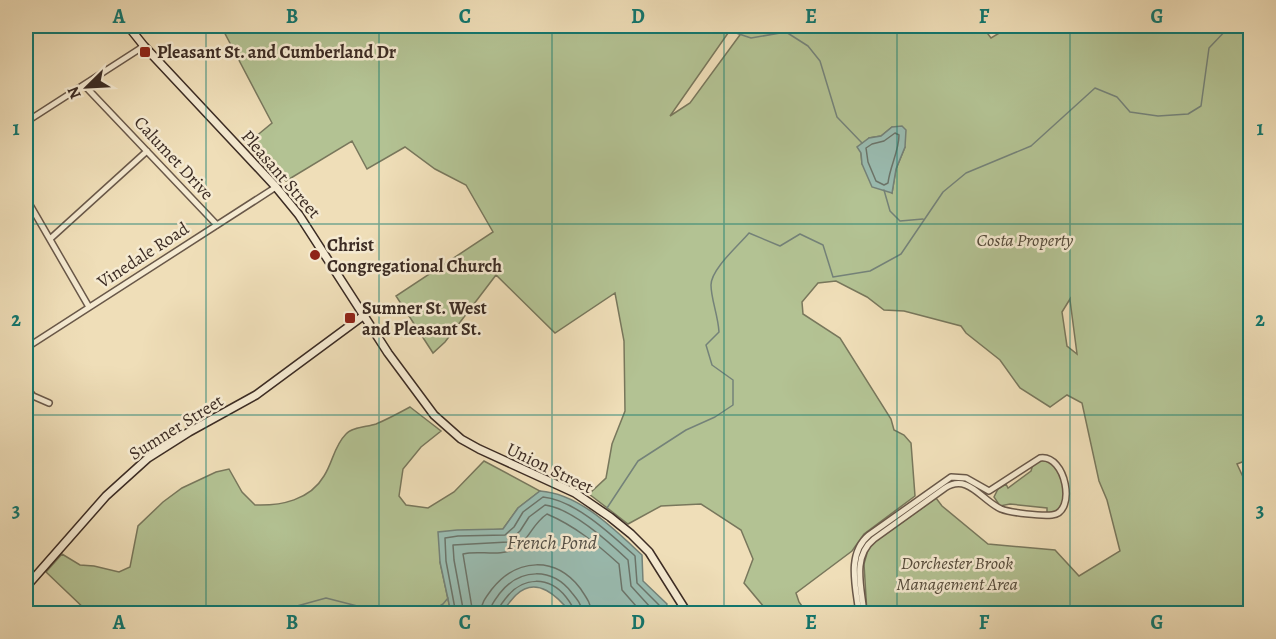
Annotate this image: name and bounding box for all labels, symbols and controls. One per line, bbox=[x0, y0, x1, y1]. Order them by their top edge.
text: A bbox=[112, 3, 126, 30]
text: B bbox=[286, 3, 298, 30]
text: C bbox=[459, 3, 471, 30]
text: D bbox=[631, 3, 645, 30]
text: E bbox=[805, 3, 817, 30]
text: F bbox=[979, 3, 990, 30]
text: G bbox=[1150, 3, 1164, 30]
place label: Pleasant St. and Cumberland Dr bbox=[157, 40, 397, 64]
marker: Pleasant St. and Cumberland Dr bbox=[138, 45, 152, 59]
north arrow bbox=[57, 57, 117, 117]
text: N bbox=[62, 83, 87, 102]
street label: Calumet Drive bbox=[129, 111, 219, 205]
text: 1 bbox=[12, 115, 20, 142]
text: 1 bbox=[1256, 115, 1264, 142]
street label: Pleasant Street bbox=[236, 125, 326, 223]
street label: Vinedale Road bbox=[92, 216, 194, 294]
park label: Costa Property bbox=[977, 228, 1074, 252]
place label: Christ Congregational Church bbox=[327, 233, 502, 278]
marker: Christ Congregational Church bbox=[308, 248, 322, 262]
place label: Sumner St. West and Pleasant St. bbox=[362, 296, 487, 341]
text: 2 bbox=[11, 306, 21, 333]
text: 2 bbox=[1255, 306, 1265, 333]
marker: Sumner St. West and Pleasant St. bbox=[343, 311, 357, 325]
street label: Sumner Street bbox=[124, 388, 228, 466]
street label: Union Street bbox=[503, 437, 597, 499]
text: 3 bbox=[12, 497, 20, 524]
text: 3 bbox=[1256, 497, 1264, 524]
water label: French Pond bbox=[507, 529, 598, 556]
park label: Dorchester Brook Management Area bbox=[896, 551, 1018, 596]
text: A bbox=[112, 609, 126, 636]
text: B bbox=[286, 609, 298, 636]
text: C bbox=[459, 609, 471, 636]
text: D bbox=[631, 609, 645, 636]
text: E bbox=[805, 609, 817, 636]
text: F bbox=[979, 609, 990, 636]
text: G bbox=[1150, 609, 1164, 636]

